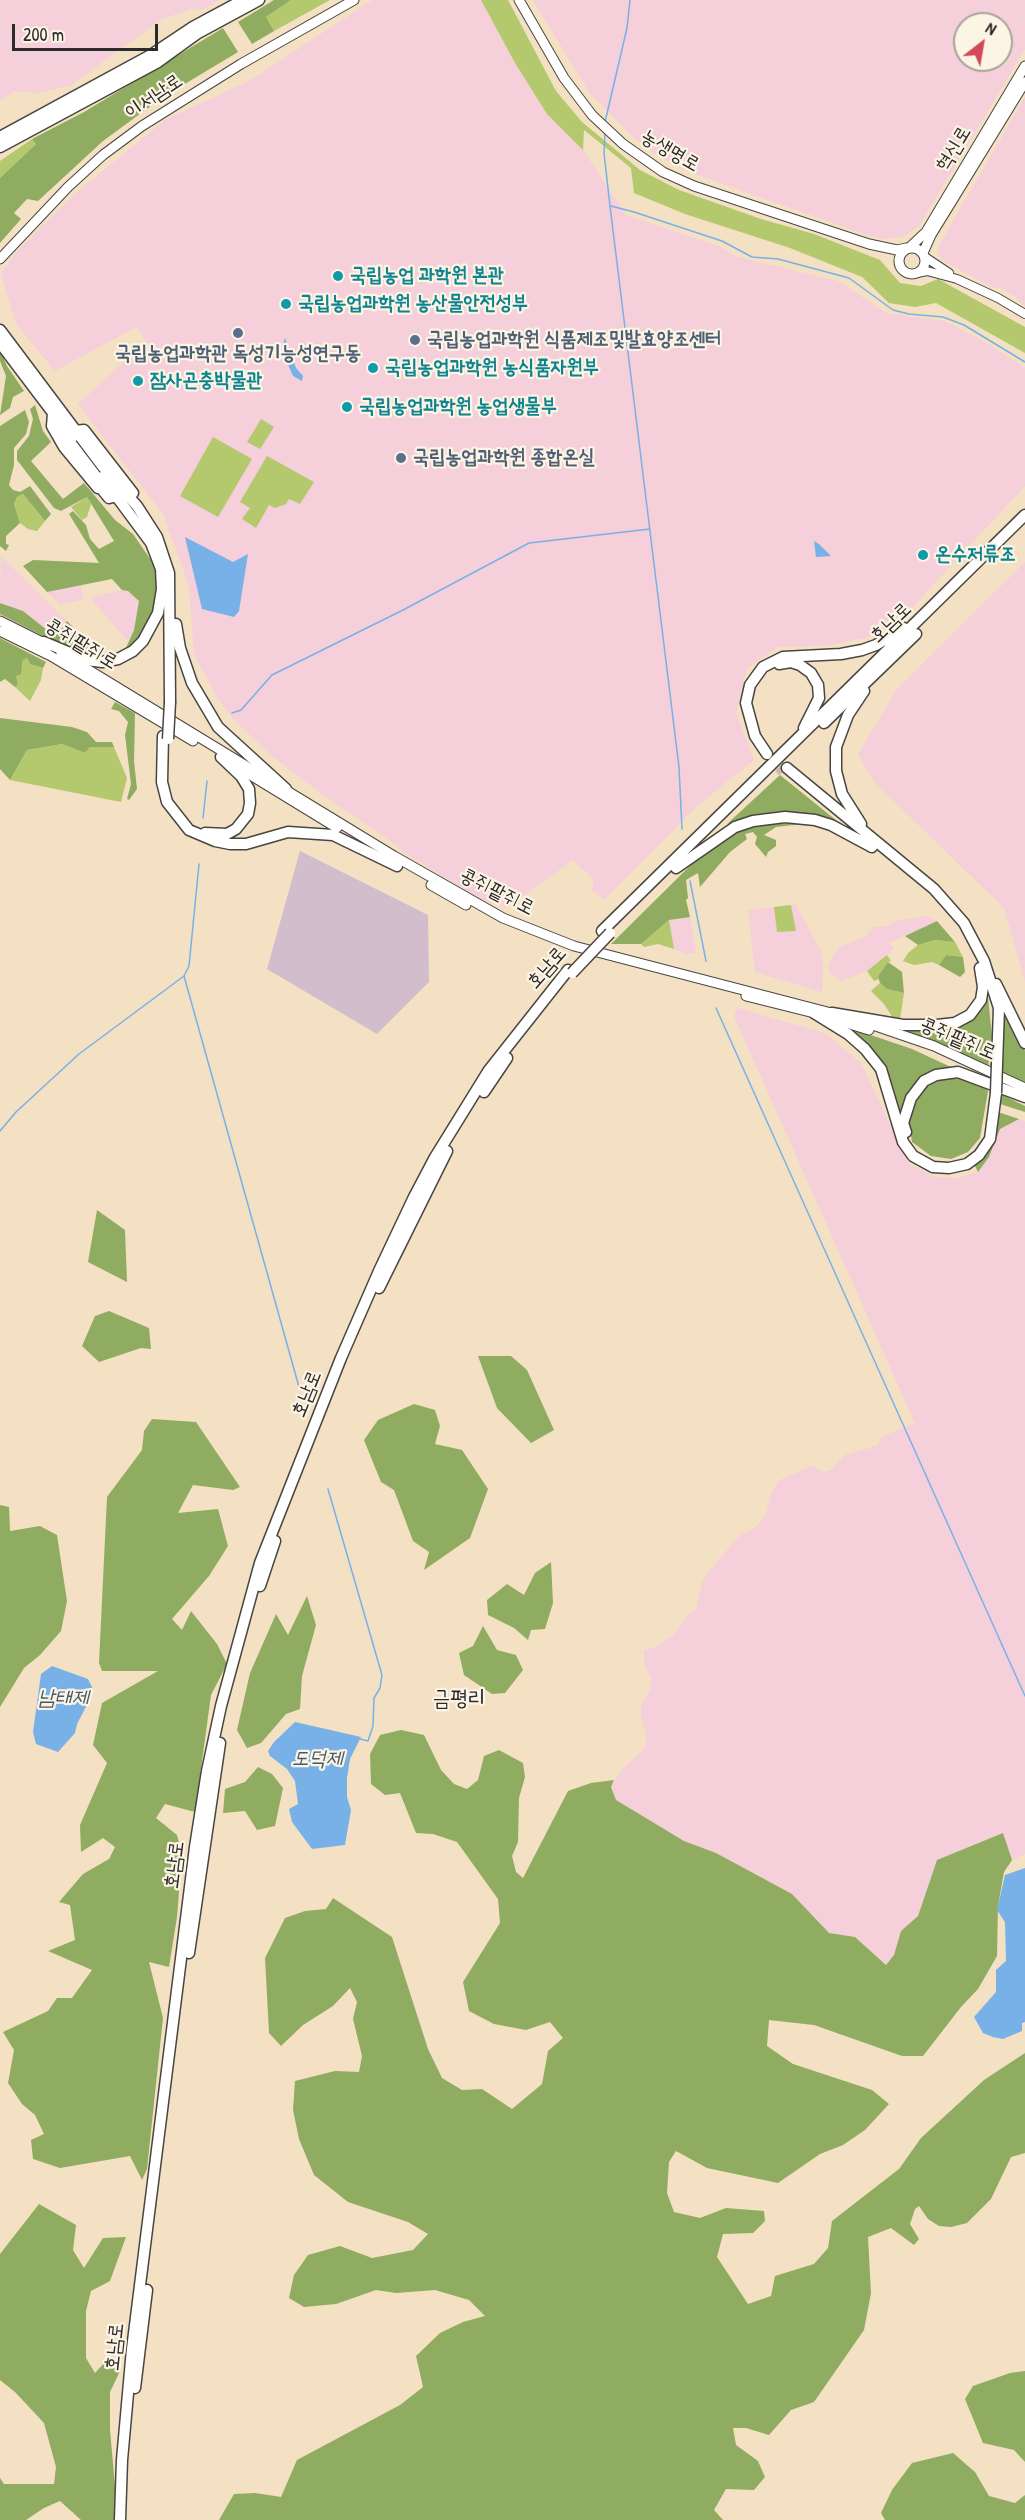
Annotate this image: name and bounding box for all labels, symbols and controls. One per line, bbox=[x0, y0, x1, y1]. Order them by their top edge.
scale bar bbox=[15, 12, 160, 50]
north arrow bbox=[953, 12, 1013, 72]
text: N bbox=[982, 17, 1001, 40]
text: 200 m bbox=[23, 22, 64, 47]
street label: 이서남로 bbox=[121, 69, 187, 125]
street label: 혁신로 bbox=[931, 122, 977, 176]
street label: 농생명로 bbox=[636, 125, 704, 177]
place label: 국립농업 과학원 본관 bbox=[350, 264, 504, 288]
marker: 국립농업 과학원 본관 bbox=[331, 269, 345, 283]
place label: 국립농업과학원 농산물안전성부 bbox=[298, 292, 528, 316]
marker: 국립농업과학원 농산물안전성부 bbox=[279, 297, 293, 311]
marker: 국립농업과학관 독성기능성연구동 bbox=[231, 326, 245, 340]
place label: 국립농업과학원 식품제조및발효양조센터 bbox=[427, 328, 721, 352]
marker: 국립농업과학원 식품제조및발효양조센터 bbox=[408, 333, 422, 347]
place label: 국립농업과학관 독성기능성연구동 bbox=[115, 342, 361, 366]
place label: 국립농업과학원 농식품자원부 bbox=[385, 356, 599, 380]
marker: 국립농업과학원 농식품자원부 bbox=[366, 361, 380, 375]
place label: 잠사곤충박물관 bbox=[150, 369, 263, 393]
marker: 잠사곤충박물관 bbox=[131, 374, 145, 388]
place label: 국립농업과학원 농업생물부 bbox=[359, 395, 557, 419]
marker: 국립농업과학원 농업생물부 bbox=[340, 400, 354, 414]
place label: 국립농업과학원 종합온실 bbox=[413, 446, 595, 470]
marker: 국립농업과학원 종합온실 bbox=[394, 451, 408, 465]
place label: 온수저류조 bbox=[935, 543, 1015, 567]
marker: 온수저류조 bbox=[916, 548, 930, 562]
street label: 호남로 bbox=[865, 598, 917, 648]
street label: 콩쥐팥쥐로 bbox=[40, 613, 122, 675]
street label: 콩쥐팥쥐로 bbox=[456, 863, 538, 921]
street label: 호남로 bbox=[522, 942, 572, 994]
street label: 콩쥐팥쥐로 bbox=[916, 1012, 1000, 1066]
street label: 호남로 bbox=[287, 1367, 327, 1421]
water label: 남태제 bbox=[38, 1685, 88, 1711]
district label: 금평리 bbox=[432, 1686, 486, 1712]
water label: 도덕제 bbox=[292, 1746, 342, 1772]
street label: 호남로 bbox=[160, 1840, 190, 1890]
street label: 호남로 bbox=[101, 2322, 129, 2372]

